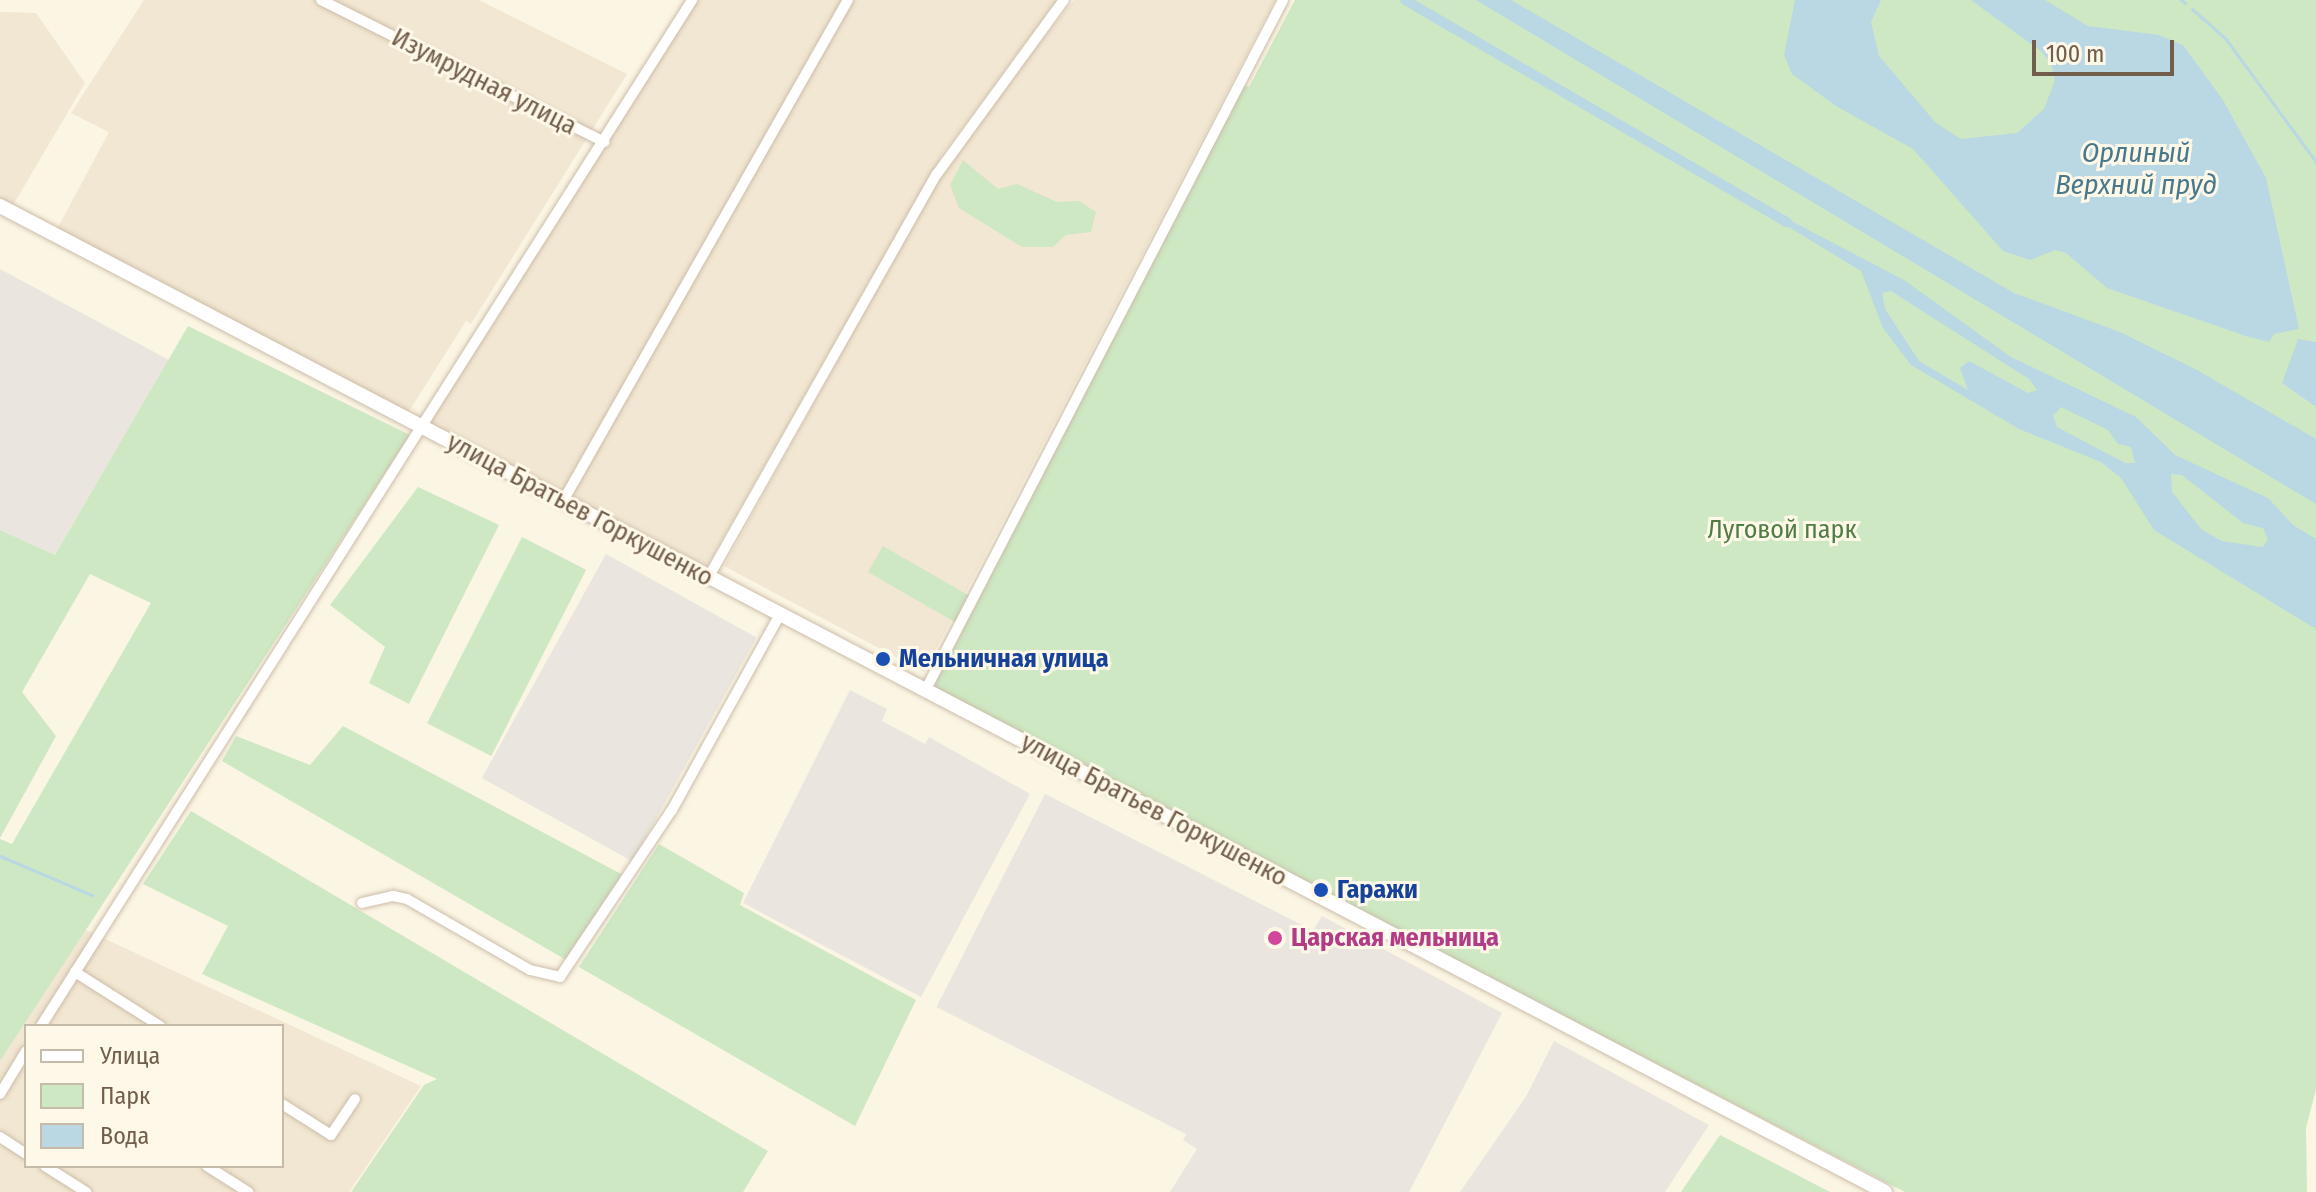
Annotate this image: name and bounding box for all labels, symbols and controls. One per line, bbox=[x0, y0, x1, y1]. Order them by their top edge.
street label: Изумрудная улица bbox=[386, 22, 582, 142]
scale bar bbox=[2036, 24, 2178, 74]
text: 100 m bbox=[2046, 40, 2104, 68]
water label: Орлиный Верхний пруд bbox=[2055, 136, 2217, 202]
street label: улица Братьев Горкушенко bbox=[442, 427, 718, 593]
park label: Луговой парк bbox=[1707, 514, 1857, 546]
place label: Мельничная улица bbox=[899, 643, 1109, 675]
marker: Мельничная улица bbox=[874, 650, 892, 668]
street label: улица Братьев Горкушенко bbox=[1016, 727, 1292, 893]
place label: Гаражи bbox=[1337, 874, 1418, 906]
marker: Гаражи bbox=[1312, 881, 1330, 899]
place label: Царская мельница bbox=[1291, 922, 1499, 954]
marker: Царская мельница bbox=[1266, 929, 1284, 947]
legend bbox=[24, 1024, 284, 1168]
text: Улица bbox=[100, 1042, 160, 1070]
text: Парк bbox=[100, 1082, 150, 1110]
text: Вода bbox=[100, 1122, 149, 1150]

